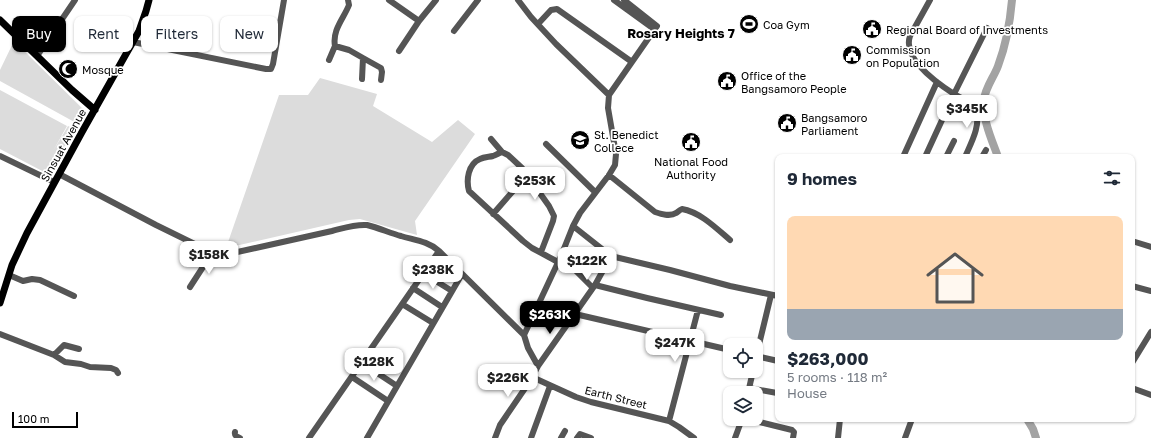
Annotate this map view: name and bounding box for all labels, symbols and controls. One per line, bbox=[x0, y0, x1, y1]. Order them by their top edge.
sports icon: Coa Gym bbox=[738, 13, 760, 35]
chip: Buy bbox=[12, 16, 66, 52]
chip: Rent bbox=[74, 16, 133, 52]
chip: Filters bbox=[141, 16, 212, 52]
chip: New bbox=[220, 16, 278, 52]
place label: Coa Gym bbox=[763, 18, 810, 31]
public building icon: Regional Board of Investments bbox=[861, 18, 883, 40]
place label: Regional Board of Investments bbox=[886, 23, 1048, 36]
district label: Rosary Heights 7 bbox=[627, 25, 735, 41]
place label: Commission on Population bbox=[866, 43, 940, 69]
public building icon: Commission on Population bbox=[841, 44, 863, 66]
mosque icon: Mosque bbox=[57, 58, 79, 80]
place label: Mosque bbox=[82, 63, 124, 76]
place label: Office of the Bangsamoro People bbox=[741, 69, 847, 95]
public building icon: Office of the Bangsamoro People bbox=[716, 70, 738, 92]
pin: $345K bbox=[939, 95, 995, 129]
text: $345K bbox=[946, 100, 988, 116]
street label: Sinsuat Avenue bbox=[38, 106, 88, 184]
place label: Bangsamoro Parliament bbox=[801, 111, 868, 137]
public building icon: Bangsamoro Parliament bbox=[776, 112, 798, 134]
place label: St. Benedict Collece bbox=[594, 128, 659, 154]
school or university icon: St. Benedict Collece bbox=[569, 129, 591, 151]
public building icon: National Food Authority bbox=[680, 131, 702, 153]
place label: National Food Authority bbox=[654, 155, 728, 181]
pin: $253K bbox=[507, 167, 563, 201]
icon: filters bbox=[1101, 167, 1123, 189]
text: 9 homes bbox=[787, 168, 857, 189]
text: $253K bbox=[514, 172, 556, 188]
pin: $158K bbox=[181, 241, 237, 275]
icon: home bbox=[919, 242, 991, 314]
text: $158K bbox=[188, 246, 230, 262]
pin: $122K bbox=[559, 247, 615, 281]
text: $122K bbox=[567, 252, 607, 268]
pin: $238K bbox=[405, 256, 461, 290]
text: $238K bbox=[412, 261, 454, 277]
pin: $263K bbox=[522, 301, 578, 335]
text: $263K bbox=[529, 306, 571, 322]
pin: $247K bbox=[647, 329, 703, 363]
text: $247K bbox=[654, 334, 696, 350]
map controls bbox=[723, 338, 763, 426]
button: locate bbox=[723, 338, 763, 378]
pin: $128K bbox=[346, 348, 402, 382]
text: $263,000 bbox=[787, 348, 869, 369]
text: $128K bbox=[353, 353, 395, 369]
pin: $226K bbox=[480, 364, 536, 398]
text: $226K bbox=[487, 369, 529, 385]
text: 5 rooms · 118 m² bbox=[787, 369, 887, 385]
street label: Earth Street bbox=[583, 383, 649, 411]
text: House bbox=[787, 385, 827, 401]
button: layers bbox=[723, 386, 763, 426]
scale bar bbox=[12, 410, 78, 429]
text: 100 m bbox=[18, 412, 49, 425]

